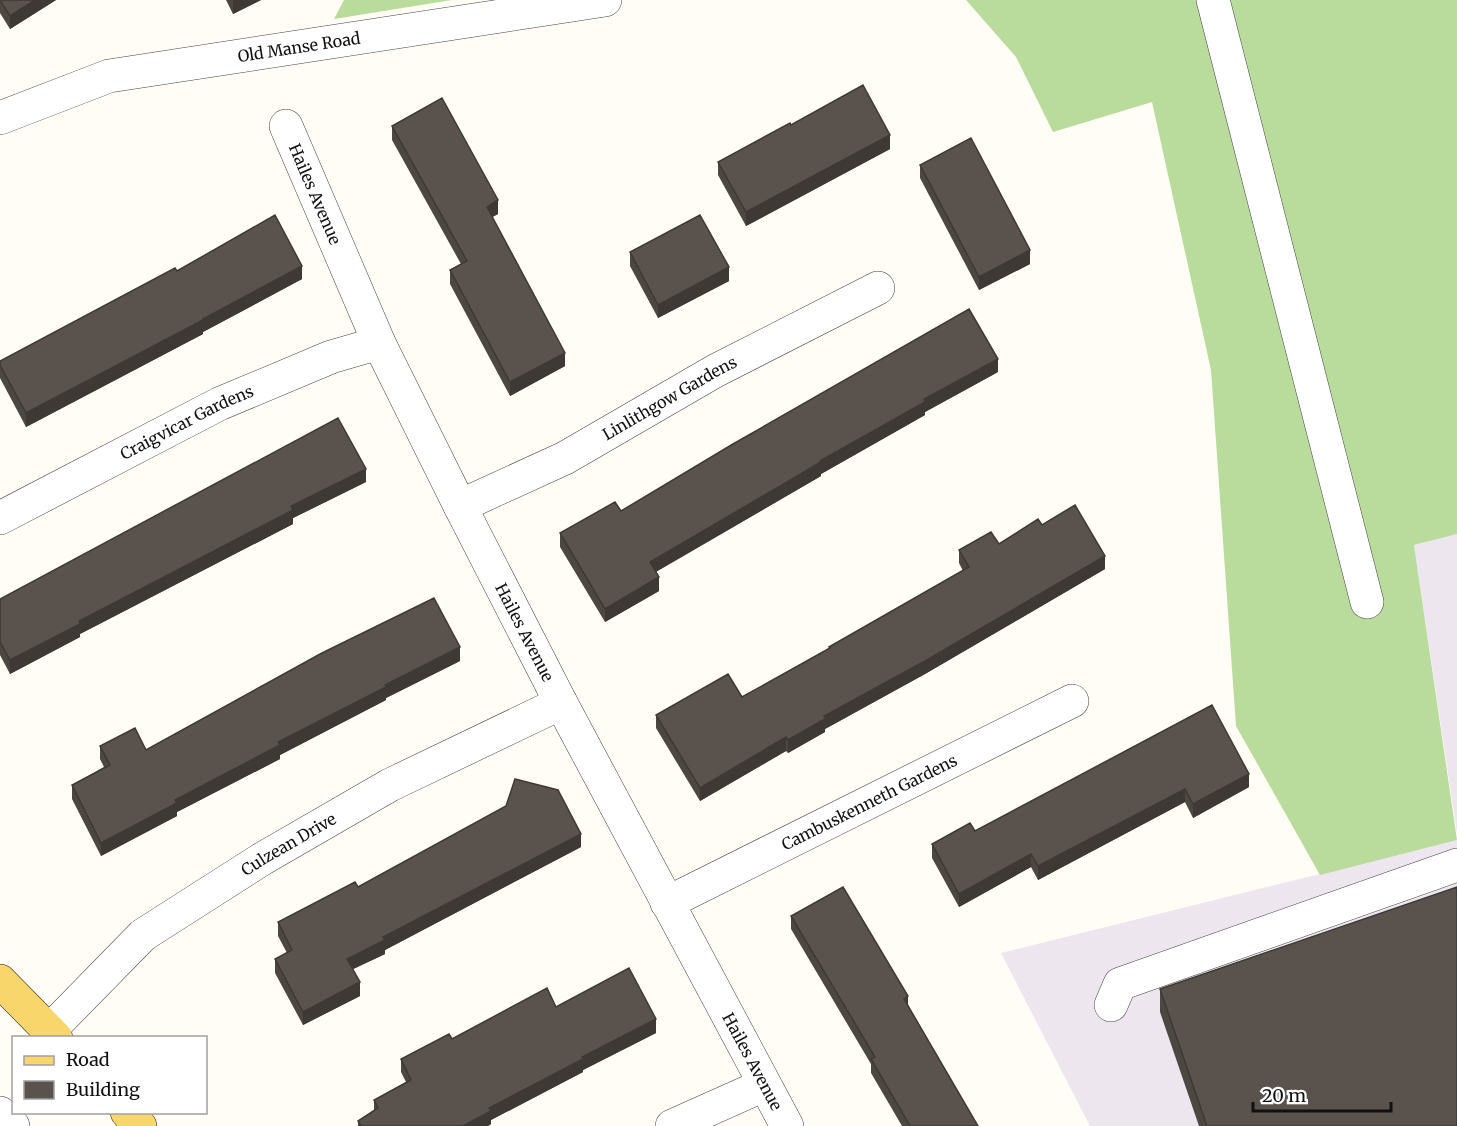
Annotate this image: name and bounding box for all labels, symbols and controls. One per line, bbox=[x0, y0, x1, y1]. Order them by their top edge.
street label: Old Manse Road bbox=[236, 28, 362, 66]
street label: Hailes Avenue bbox=[285, 141, 346, 248]
street label: Linlithgow Gardens bbox=[599, 352, 740, 444]
street label: Craigvicar Gardens bbox=[117, 381, 256, 464]
street label: Hailes Avenue bbox=[491, 580, 558, 685]
street label: Cambuskenneth Gardens bbox=[778, 750, 961, 854]
street label: Culzean Drive bbox=[237, 808, 340, 880]
street label: Hailes Avenue bbox=[718, 1009, 787, 1114]
legend bbox=[12, 1036, 207, 1114]
text: Road bbox=[66, 1048, 110, 1071]
scale bar bbox=[1253, 1075, 1391, 1113]
text: Building bbox=[66, 1078, 140, 1101]
text: 20 m bbox=[1262, 1084, 1306, 1107]

